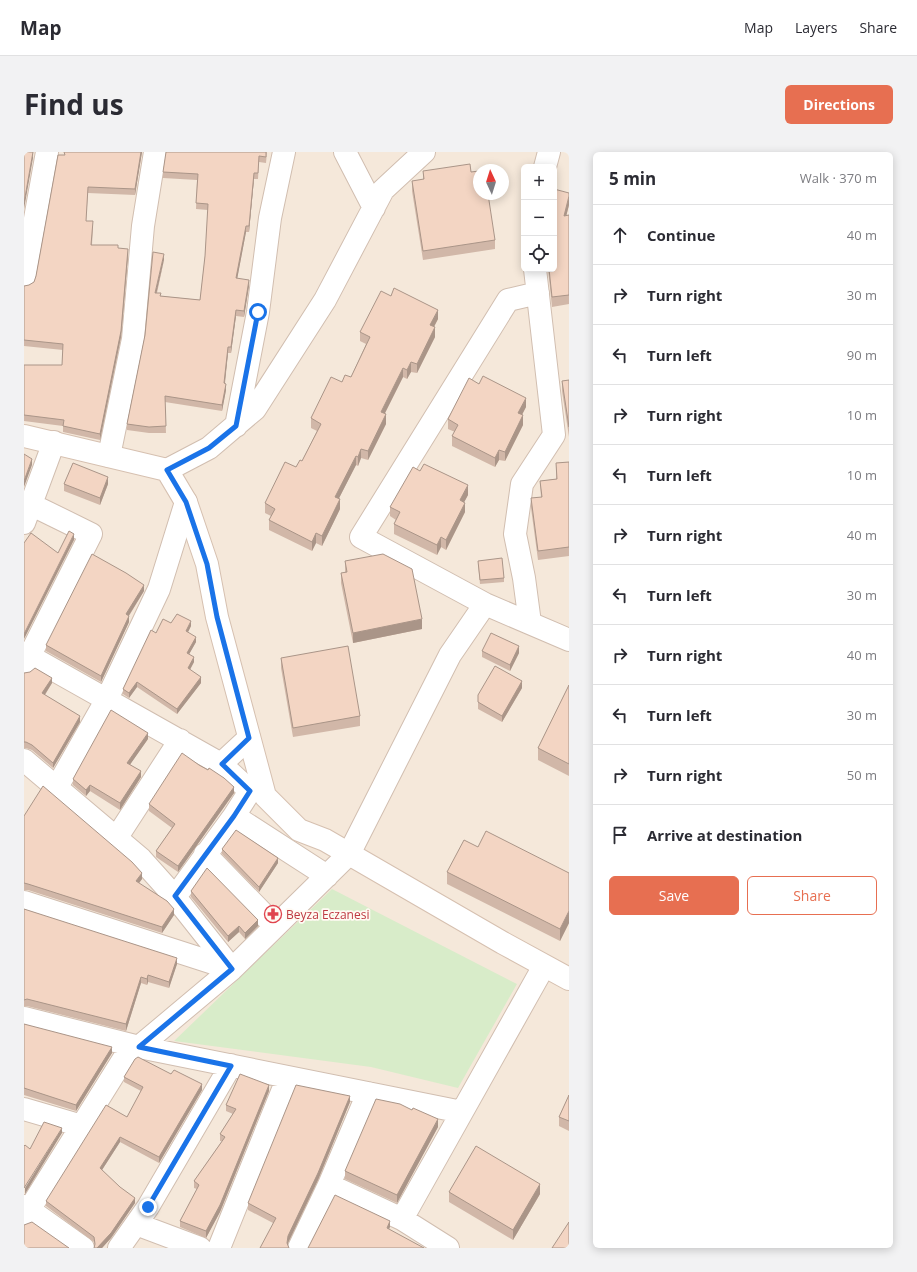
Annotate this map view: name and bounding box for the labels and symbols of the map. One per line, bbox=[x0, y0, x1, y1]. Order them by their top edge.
north arrow bbox=[473, 164, 509, 200]
route start bbox=[249, 303, 267, 321]
pharmacy icon: Beyza Eczanesi bbox=[263, 904, 283, 924]
place label: Beyza Eczanesi bbox=[286, 906, 369, 923]
route end bbox=[139, 1198, 157, 1216]

